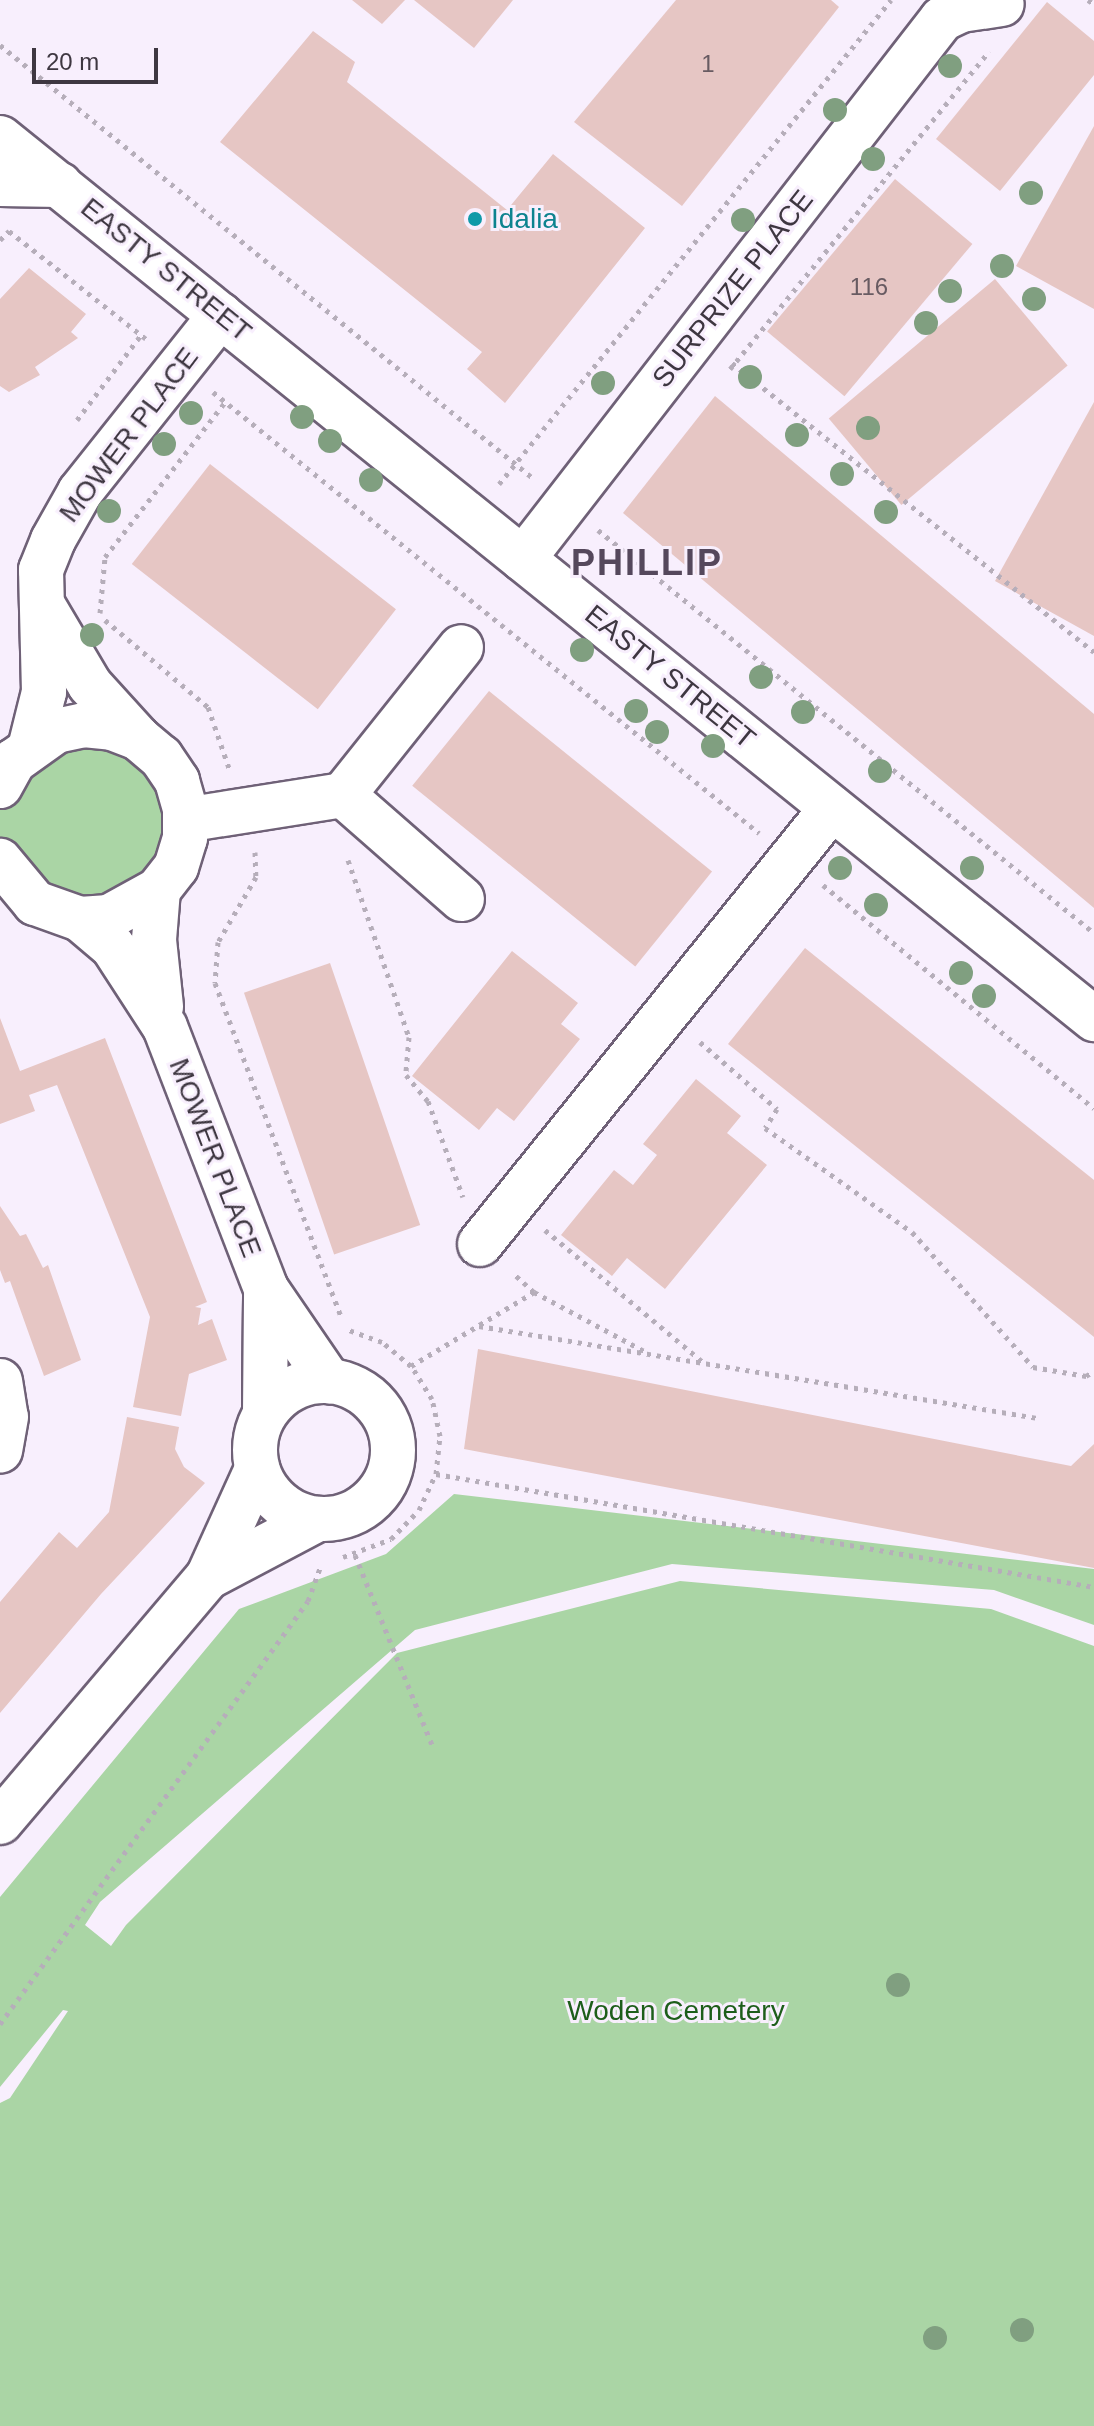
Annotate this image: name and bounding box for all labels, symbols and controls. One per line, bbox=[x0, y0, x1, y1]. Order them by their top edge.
scale bar bbox=[36, 32, 162, 82]
text: 20 m bbox=[46, 48, 99, 75]
house number: 1 bbox=[701, 50, 715, 78]
street label: SURPRIZE PLACE bbox=[646, 184, 820, 394]
street label: EASTY STREET bbox=[74, 191, 258, 349]
place label: Idalia bbox=[491, 202, 558, 236]
marker: Idalia bbox=[466, 210, 484, 228]
house number: 116 bbox=[850, 273, 888, 301]
street label: MOWER PLACE bbox=[52, 341, 206, 529]
district label: PHILLIP bbox=[571, 541, 723, 585]
street label: EASTY STREET bbox=[578, 598, 762, 756]
street label: MOWER PLACE bbox=[162, 1054, 268, 1262]
park label: Woden Cemetery bbox=[567, 1994, 785, 2028]

